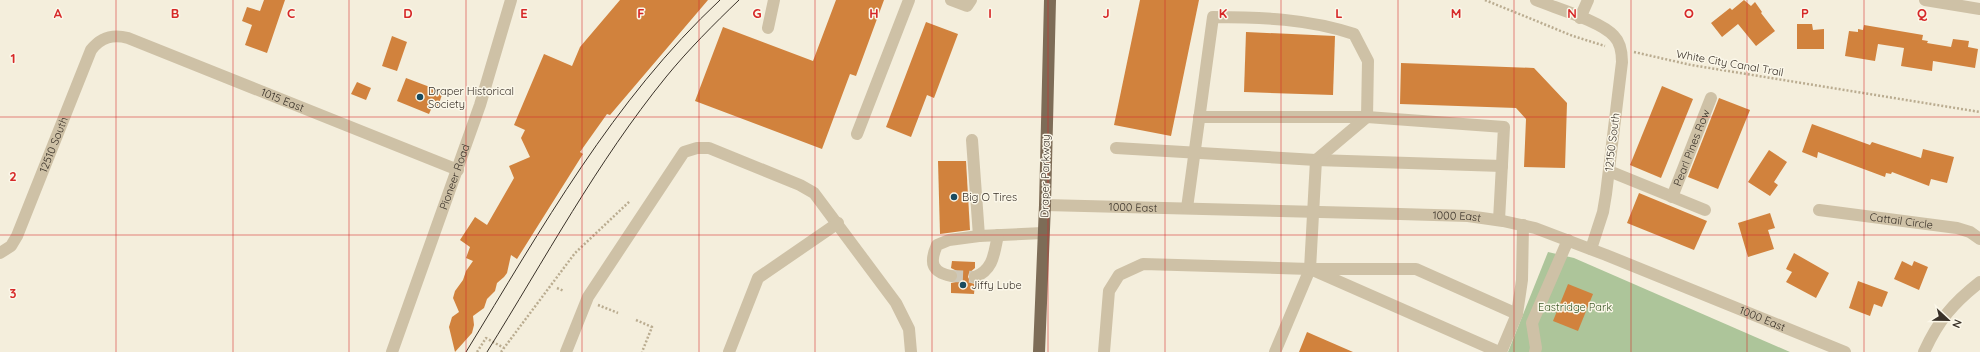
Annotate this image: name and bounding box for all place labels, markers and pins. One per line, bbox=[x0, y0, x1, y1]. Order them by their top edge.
place label: Draper Historical Society bbox=[428, 84, 514, 111]
marker: Draper Historical Society bbox=[415, 92, 425, 102]
place label: Big O Tires bbox=[962, 190, 1017, 204]
marker: Big O Tires bbox=[949, 192, 959, 202]
place label: Jiffy Lube bbox=[971, 278, 1022, 292]
marker: Jiffy Lube bbox=[958, 280, 968, 290]

